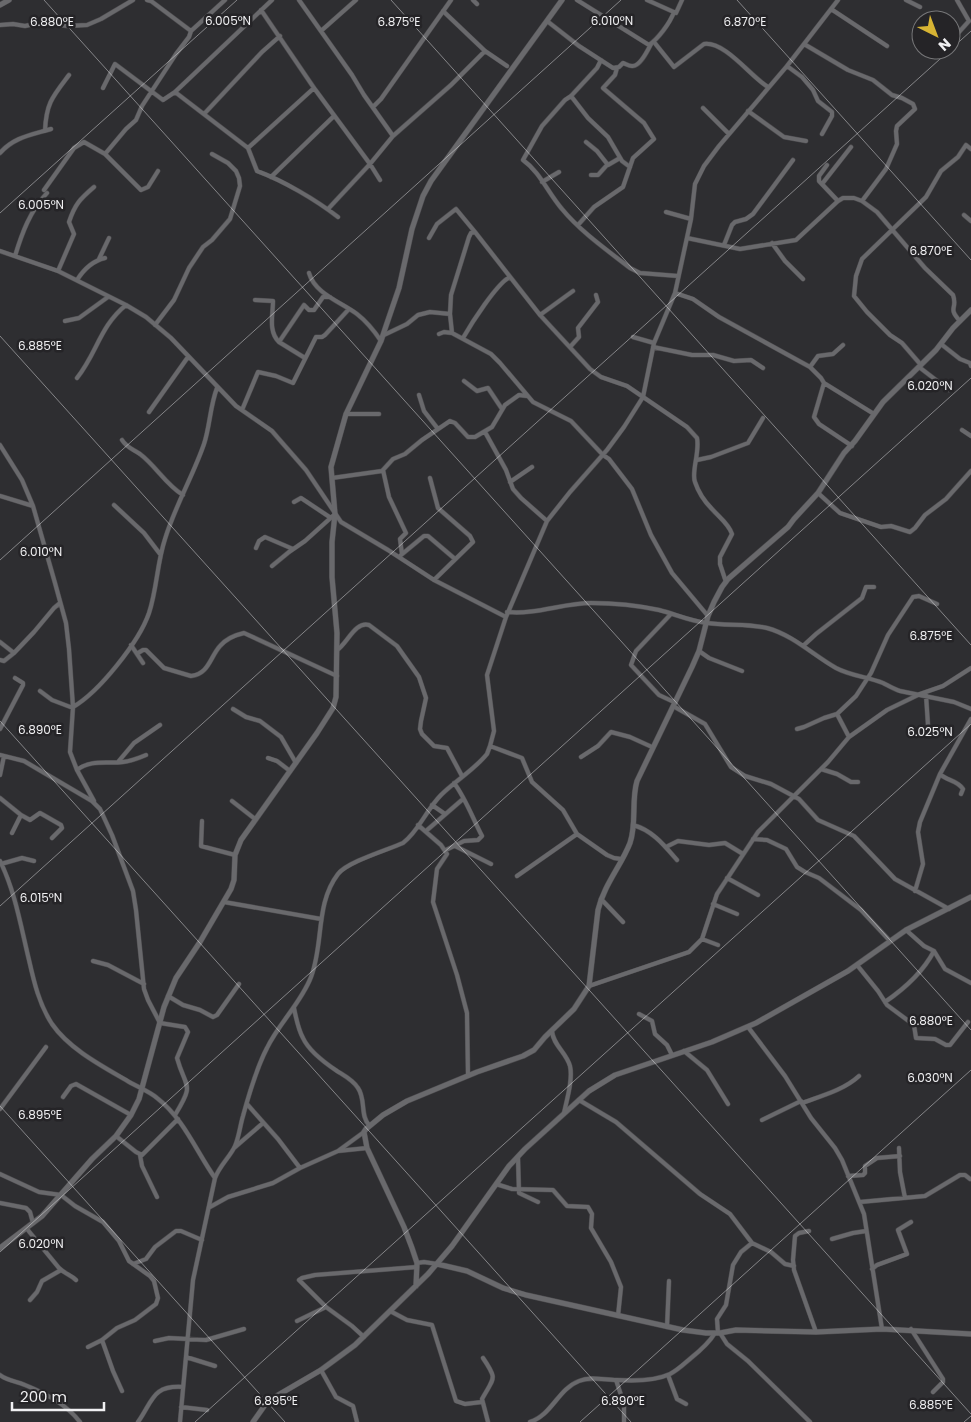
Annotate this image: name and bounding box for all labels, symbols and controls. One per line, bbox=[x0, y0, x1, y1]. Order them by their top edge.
north arrow bbox=[911, 10, 961, 60]
text: 6.005°N bbox=[205, 12, 251, 29]
text: 6.010°N bbox=[591, 12, 633, 29]
text: 6.880°E bbox=[30, 13, 74, 30]
text: 6.875°E bbox=[378, 13, 420, 30]
text: 6.870°E bbox=[724, 13, 766, 30]
text: N bbox=[934, 34, 955, 56]
text: 6.005°N bbox=[18, 196, 64, 213]
text: 6.870°E bbox=[910, 242, 952, 259]
text: 6.885°E bbox=[18, 337, 62, 354]
text: 6.020°N bbox=[907, 377, 953, 394]
text: 6.010°N bbox=[20, 543, 62, 560]
text: 6.875°E bbox=[910, 627, 952, 644]
text: 6.890°E bbox=[18, 721, 62, 738]
text: 6.025°N bbox=[907, 723, 953, 740]
text: 6.015°N bbox=[20, 889, 62, 906]
text: 6.880°E bbox=[909, 1012, 953, 1029]
text: 6.030°N bbox=[907, 1069, 953, 1086]
text: 6.895°E bbox=[18, 1106, 62, 1123]
text: 6.020°N bbox=[18, 1235, 64, 1252]
scale bar bbox=[12, 1380, 105, 1412]
text: 200 m bbox=[20, 1386, 67, 1407]
text: 6.895°E bbox=[254, 1392, 298, 1409]
text: 6.890°E bbox=[601, 1392, 645, 1409]
text: 6.885°E bbox=[909, 1396, 953, 1413]

